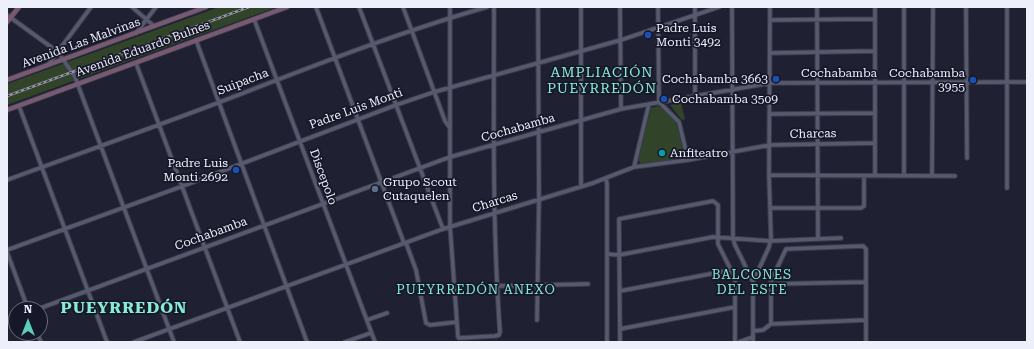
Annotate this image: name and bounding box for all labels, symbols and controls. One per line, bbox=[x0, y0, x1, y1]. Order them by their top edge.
street label: Avenida Las Malvinas bbox=[20, 15, 142, 71]
street label: Avenida Eduardo Bulnes bbox=[74, 18, 212, 80]
place label: Padre Luis Monti 3492 bbox=[656, 21, 721, 49]
marker: Padre Luis Monti 3492 bbox=[643, 30, 653, 40]
district label: AMPLIACIÓN PUEYRREDÓN bbox=[547, 65, 657, 98]
street label: Suipacha bbox=[215, 66, 271, 98]
street label: Cochabamba bbox=[801, 66, 877, 80]
place label: Cochabamba 3955 bbox=[889, 66, 965, 94]
place label: Cochabamba 3663 bbox=[662, 72, 768, 86]
marker: Cochabamba 3663 bbox=[771, 74, 781, 84]
marker: Cochabamba 3955 bbox=[968, 75, 978, 85]
street label: Padre Luis Monti bbox=[307, 85, 405, 133]
place label: Cochabamba 3509 bbox=[672, 92, 778, 106]
marker: Cochabamba 3509 bbox=[659, 94, 669, 104]
street label: Cochabamba bbox=[479, 111, 557, 145]
street label: Charcas bbox=[790, 126, 836, 142]
place label: Anfiteatro bbox=[670, 146, 728, 160]
street label: Discepolo bbox=[306, 147, 340, 207]
marker: Anfiteatro bbox=[657, 148, 667, 158]
place label: Padre Luis Monti 2692 bbox=[163, 156, 228, 184]
marker: Padre Luis Monti 2692 bbox=[231, 165, 241, 175]
place label: Grupo Scout Cutaquelen bbox=[383, 175, 457, 203]
marker: Grupo Scout Cutaquelen bbox=[370, 184, 380, 194]
street label: Charcas bbox=[471, 188, 519, 216]
street label: Cochabamba bbox=[173, 214, 249, 254]
district label: BALCONES DEL ESTE bbox=[712, 267, 792, 298]
district label: PUEYRREDÓN ANEXO bbox=[396, 282, 556, 298]
district label: PUEYRREDÓN bbox=[61, 298, 187, 318]
north arrow bbox=[8, 301, 48, 341]
text: N bbox=[24, 303, 32, 316]

